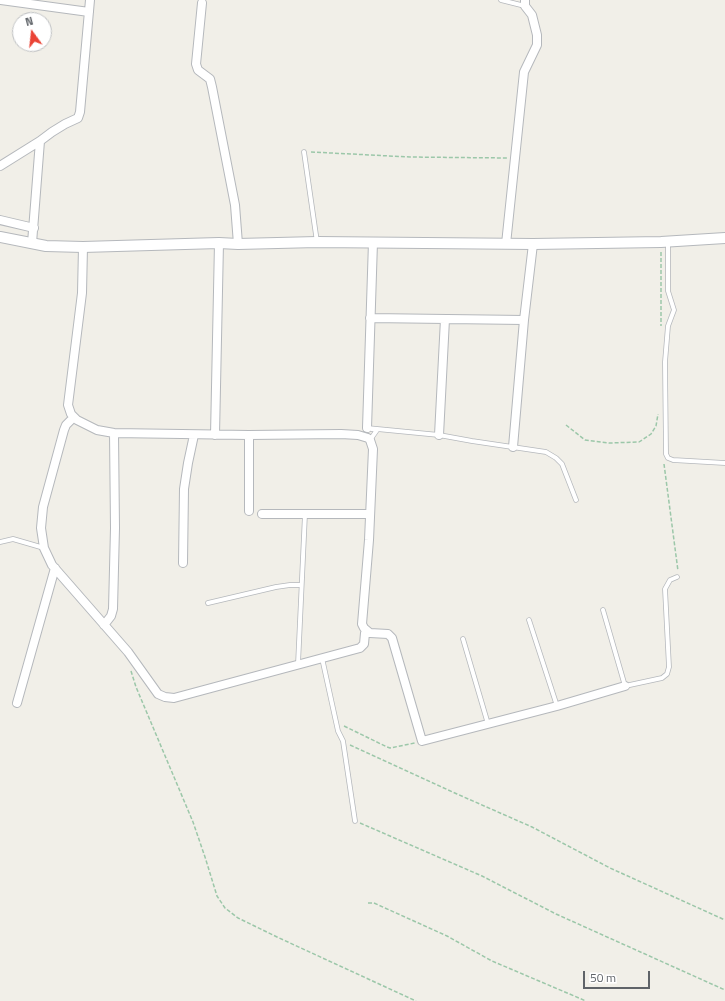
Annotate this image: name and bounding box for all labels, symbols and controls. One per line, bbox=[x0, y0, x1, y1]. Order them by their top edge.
north arrow bbox=[12, 12, 52, 52]
text: N bbox=[23, 13, 35, 30]
scale bar bbox=[585, 963, 652, 989]
text: 50 m bbox=[590, 968, 616, 987]

